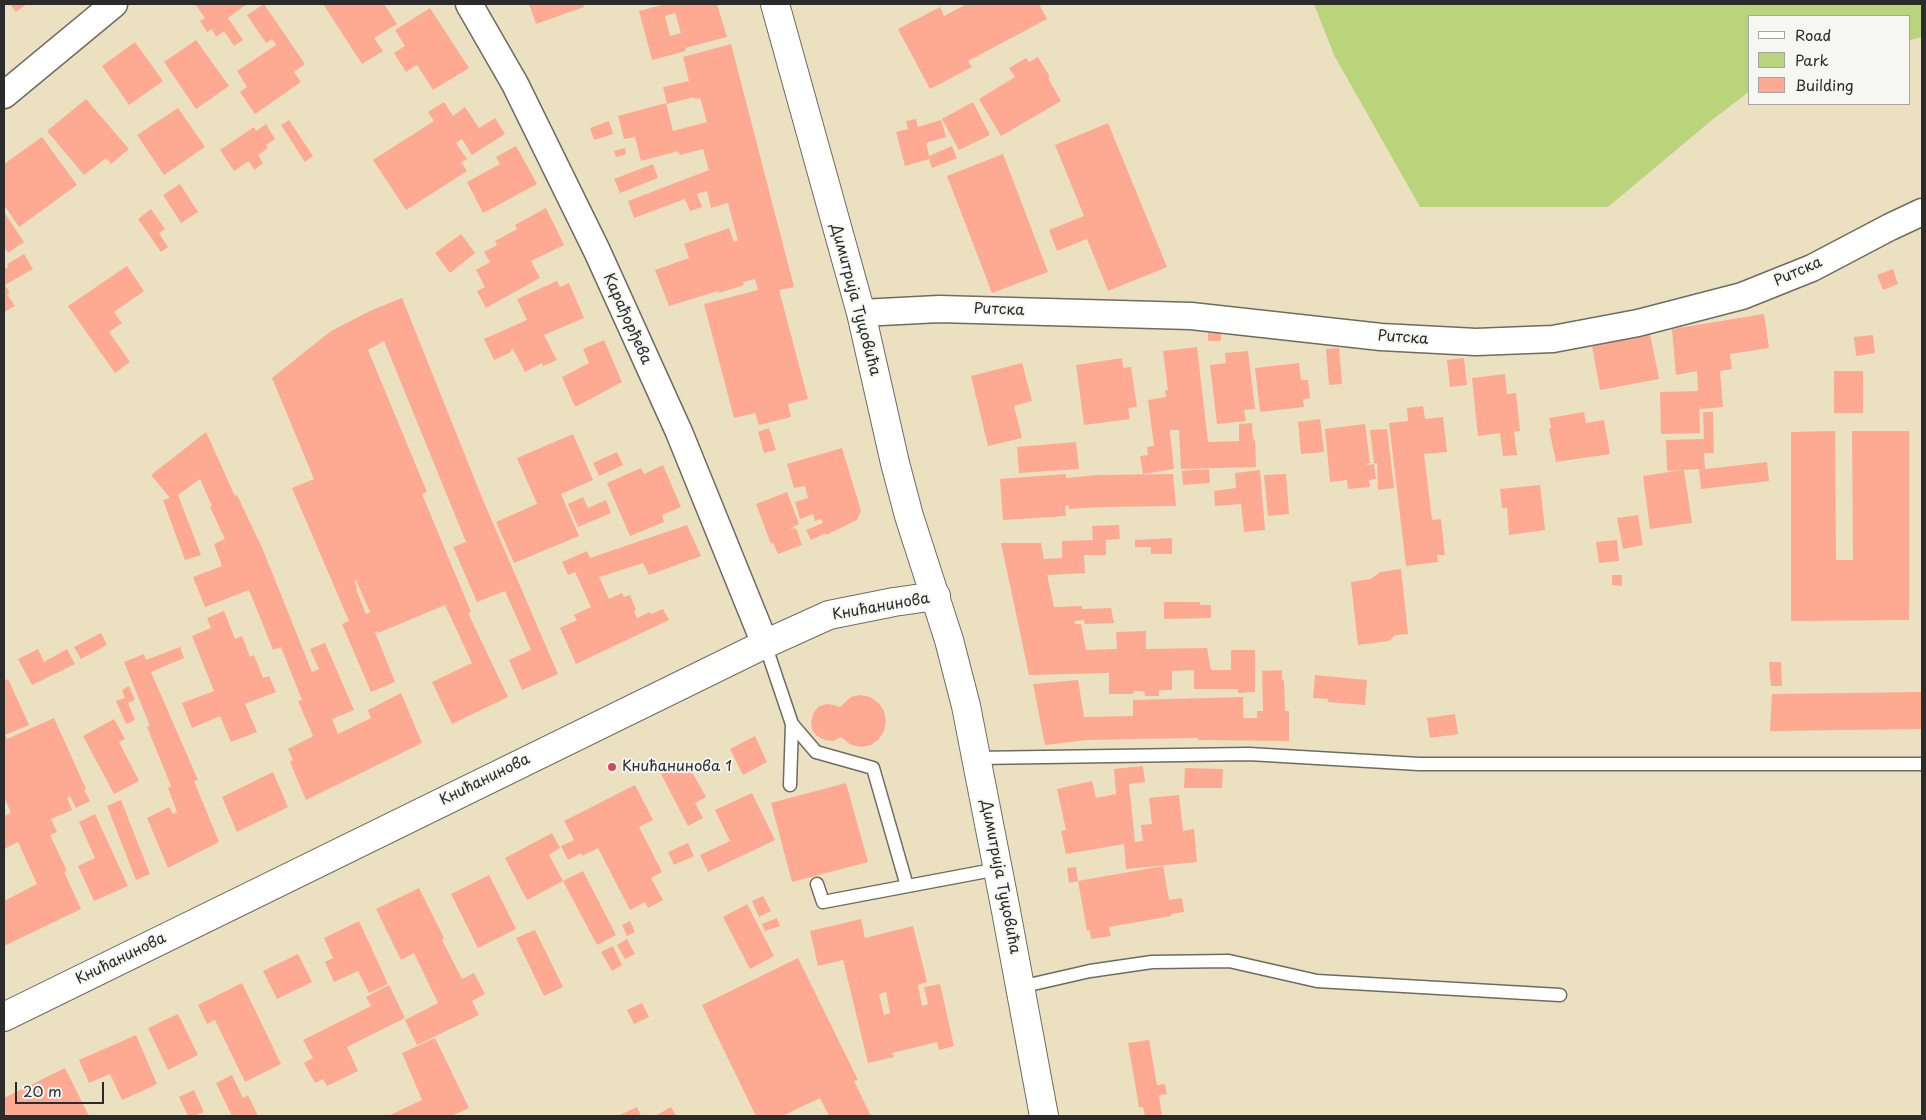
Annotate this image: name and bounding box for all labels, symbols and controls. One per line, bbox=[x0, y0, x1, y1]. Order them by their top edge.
legend bbox=[1748, 15, 1911, 105]
text: Road bbox=[1795, 23, 1831, 46]
text: Park bbox=[1795, 48, 1829, 71]
text: Building bbox=[1795, 73, 1854, 96]
street label: Димитрија Туцовића bbox=[826, 222, 884, 378]
street label: Ритска bbox=[1771, 253, 1825, 291]
street label: Карађорђева bbox=[599, 271, 655, 367]
street label: Ритска bbox=[973, 300, 1025, 320]
street label: Ритска bbox=[1377, 327, 1429, 349]
street label: Книћанинова bbox=[831, 590, 931, 624]
street label: Книћанинова bbox=[437, 750, 533, 810]
place label: Книћанинова 1 bbox=[622, 758, 732, 776]
marker: Книћанинова 1 bbox=[606, 761, 618, 773]
street label: Димитрија Туцовића bbox=[976, 799, 1024, 955]
street label: Книћанинова bbox=[73, 929, 169, 989]
scale bar bbox=[18, 1072, 106, 1104]
text: 20 m bbox=[23, 1079, 62, 1102]

